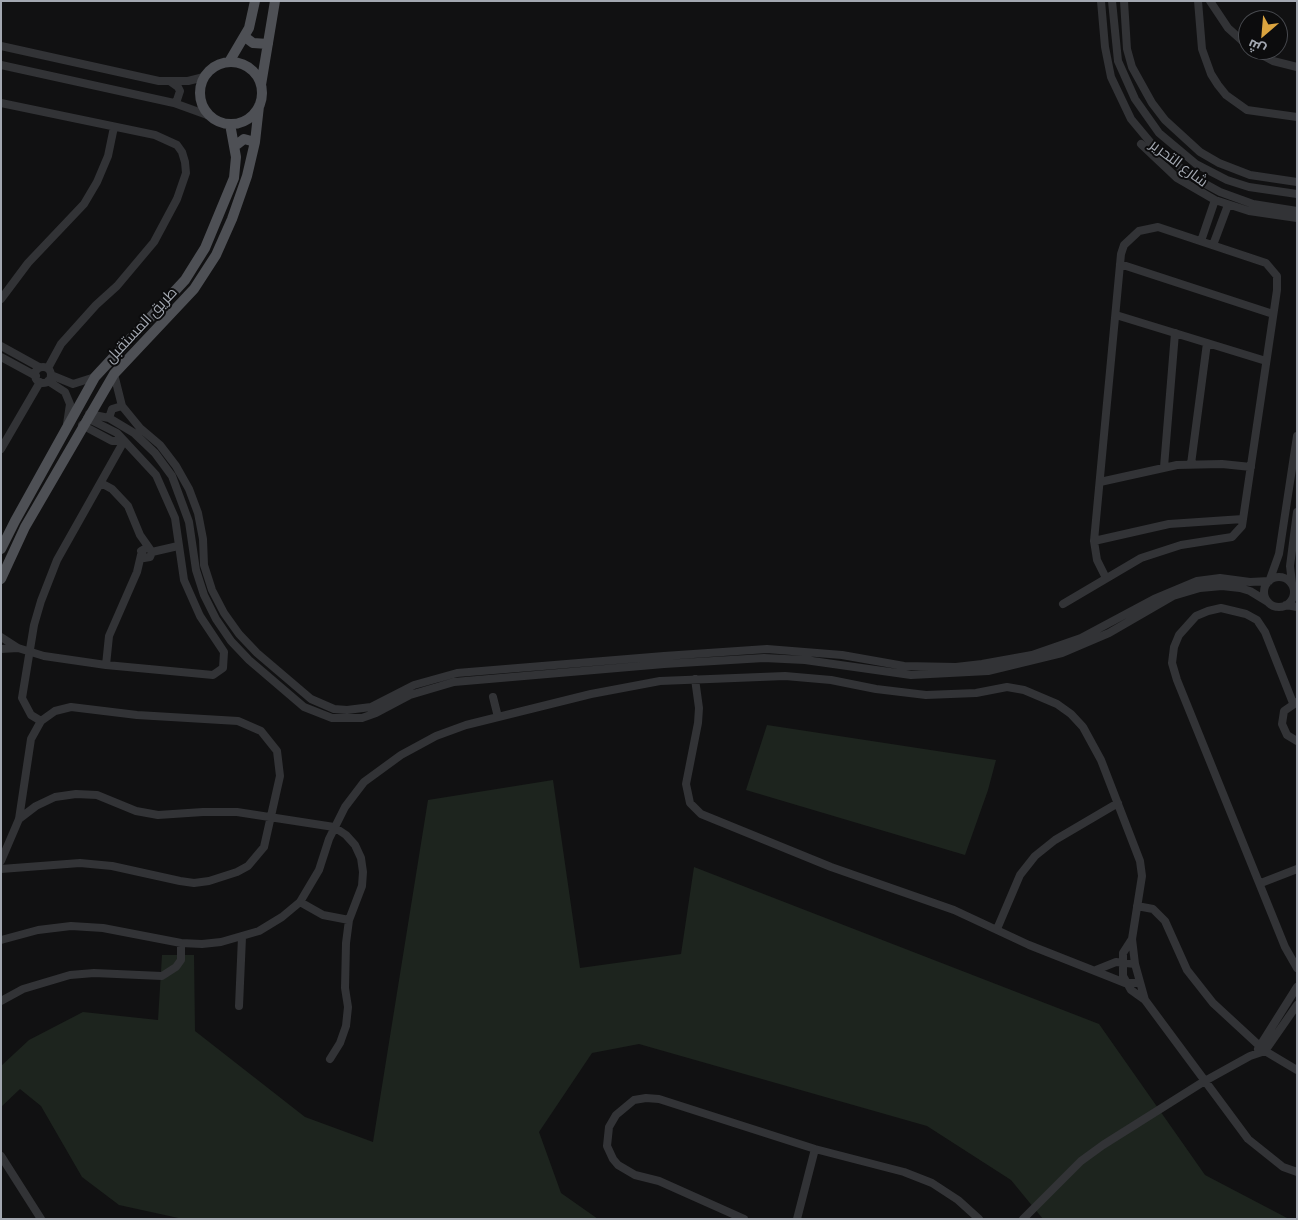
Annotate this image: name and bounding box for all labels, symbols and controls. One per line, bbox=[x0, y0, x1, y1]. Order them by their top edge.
north arrow bbox=[1238, 10, 1288, 60]
text: ش bbox=[1245, 36, 1268, 60]
street label: شارع التحرير bbox=[1147, 135, 1211, 191]
street label: طريق المستقبل bbox=[101, 283, 181, 367]

